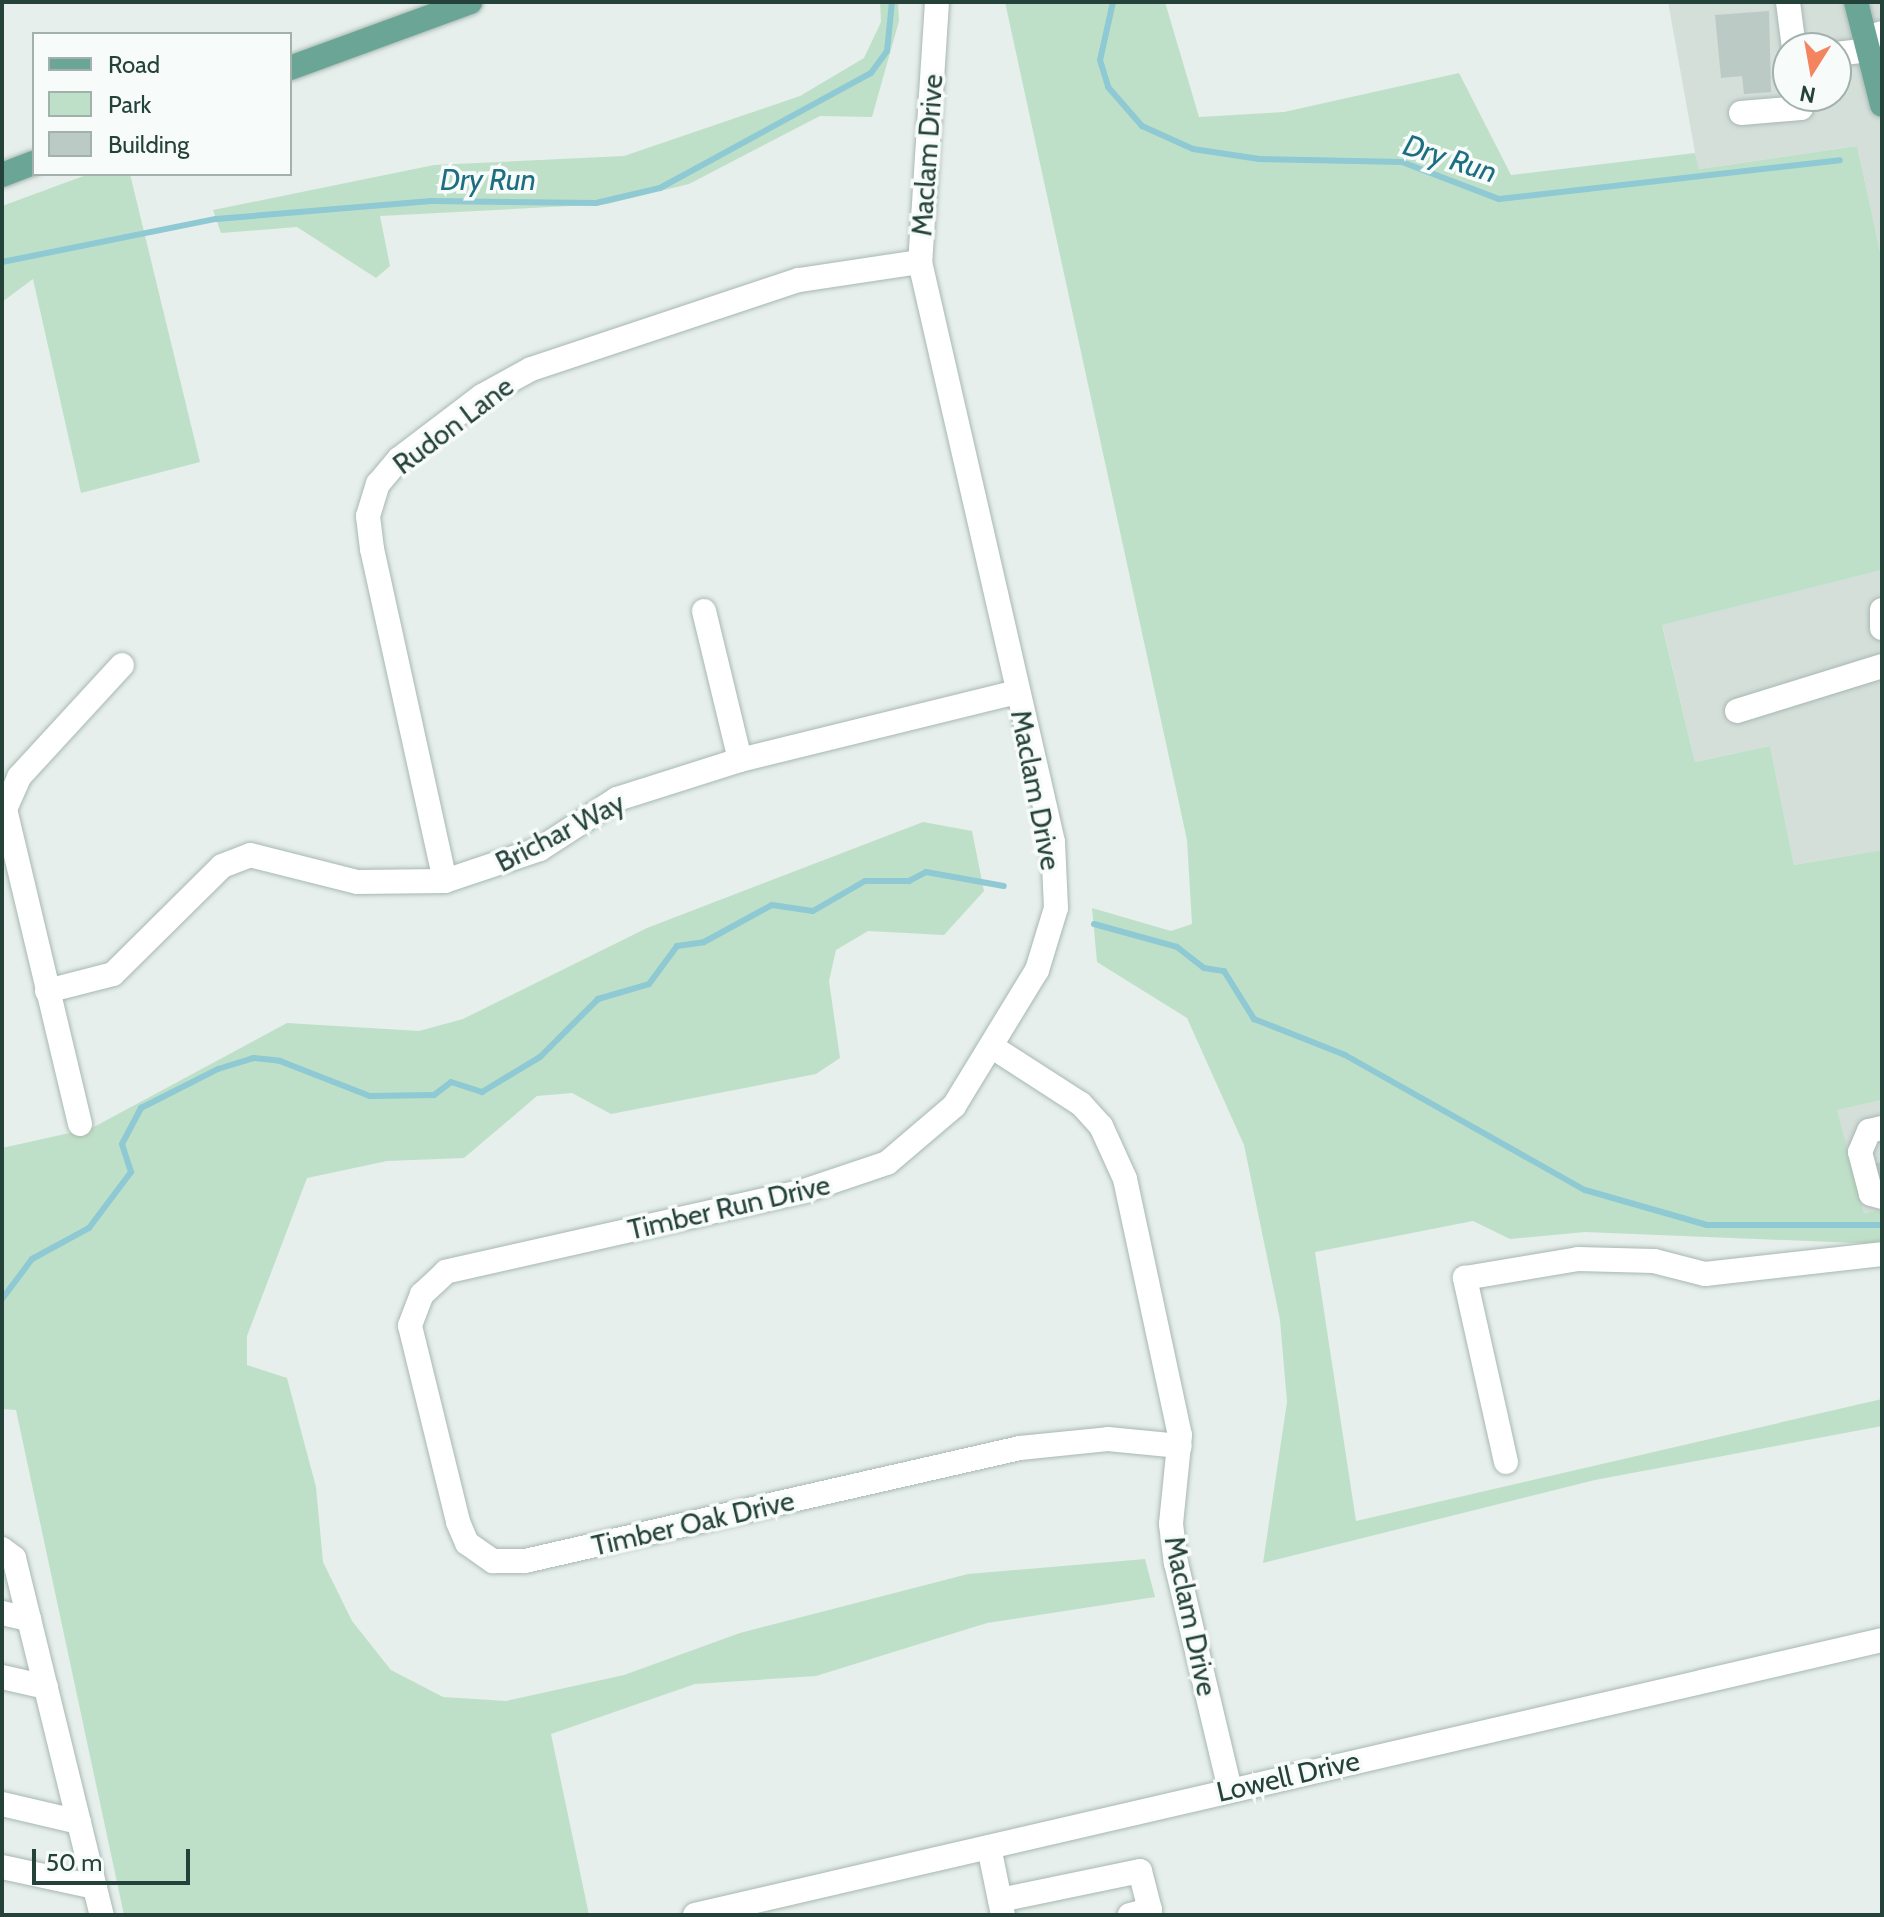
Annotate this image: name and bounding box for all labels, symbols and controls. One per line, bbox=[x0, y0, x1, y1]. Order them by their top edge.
legend bbox=[32, 32, 292, 176]
north arrow bbox=[1772, 32, 1852, 112]
text: Road bbox=[108, 50, 160, 79]
street label: Maclam Drive bbox=[905, 73, 949, 237]
text: N bbox=[1797, 79, 1818, 109]
text: Park bbox=[108, 90, 151, 119]
water label: Dry Run bbox=[1399, 127, 1501, 191]
text: Building bbox=[108, 130, 189, 159]
water label: Dry Run bbox=[440, 162, 536, 198]
street label: Rudon Lane bbox=[386, 369, 520, 481]
street label: Maclam Drive bbox=[1004, 707, 1068, 873]
street label: Brichar Way bbox=[490, 785, 630, 879]
street label: Timber Run Drive bbox=[625, 1167, 833, 1247]
street label: Timber Oak Drive bbox=[589, 1483, 797, 1563]
street label: Maclam Drive bbox=[1158, 1533, 1224, 1699]
street label: Lowell Drive bbox=[1213, 1743, 1363, 1809]
scale bar bbox=[36, 1833, 194, 1883]
text: 50 m bbox=[46, 1848, 102, 1877]

